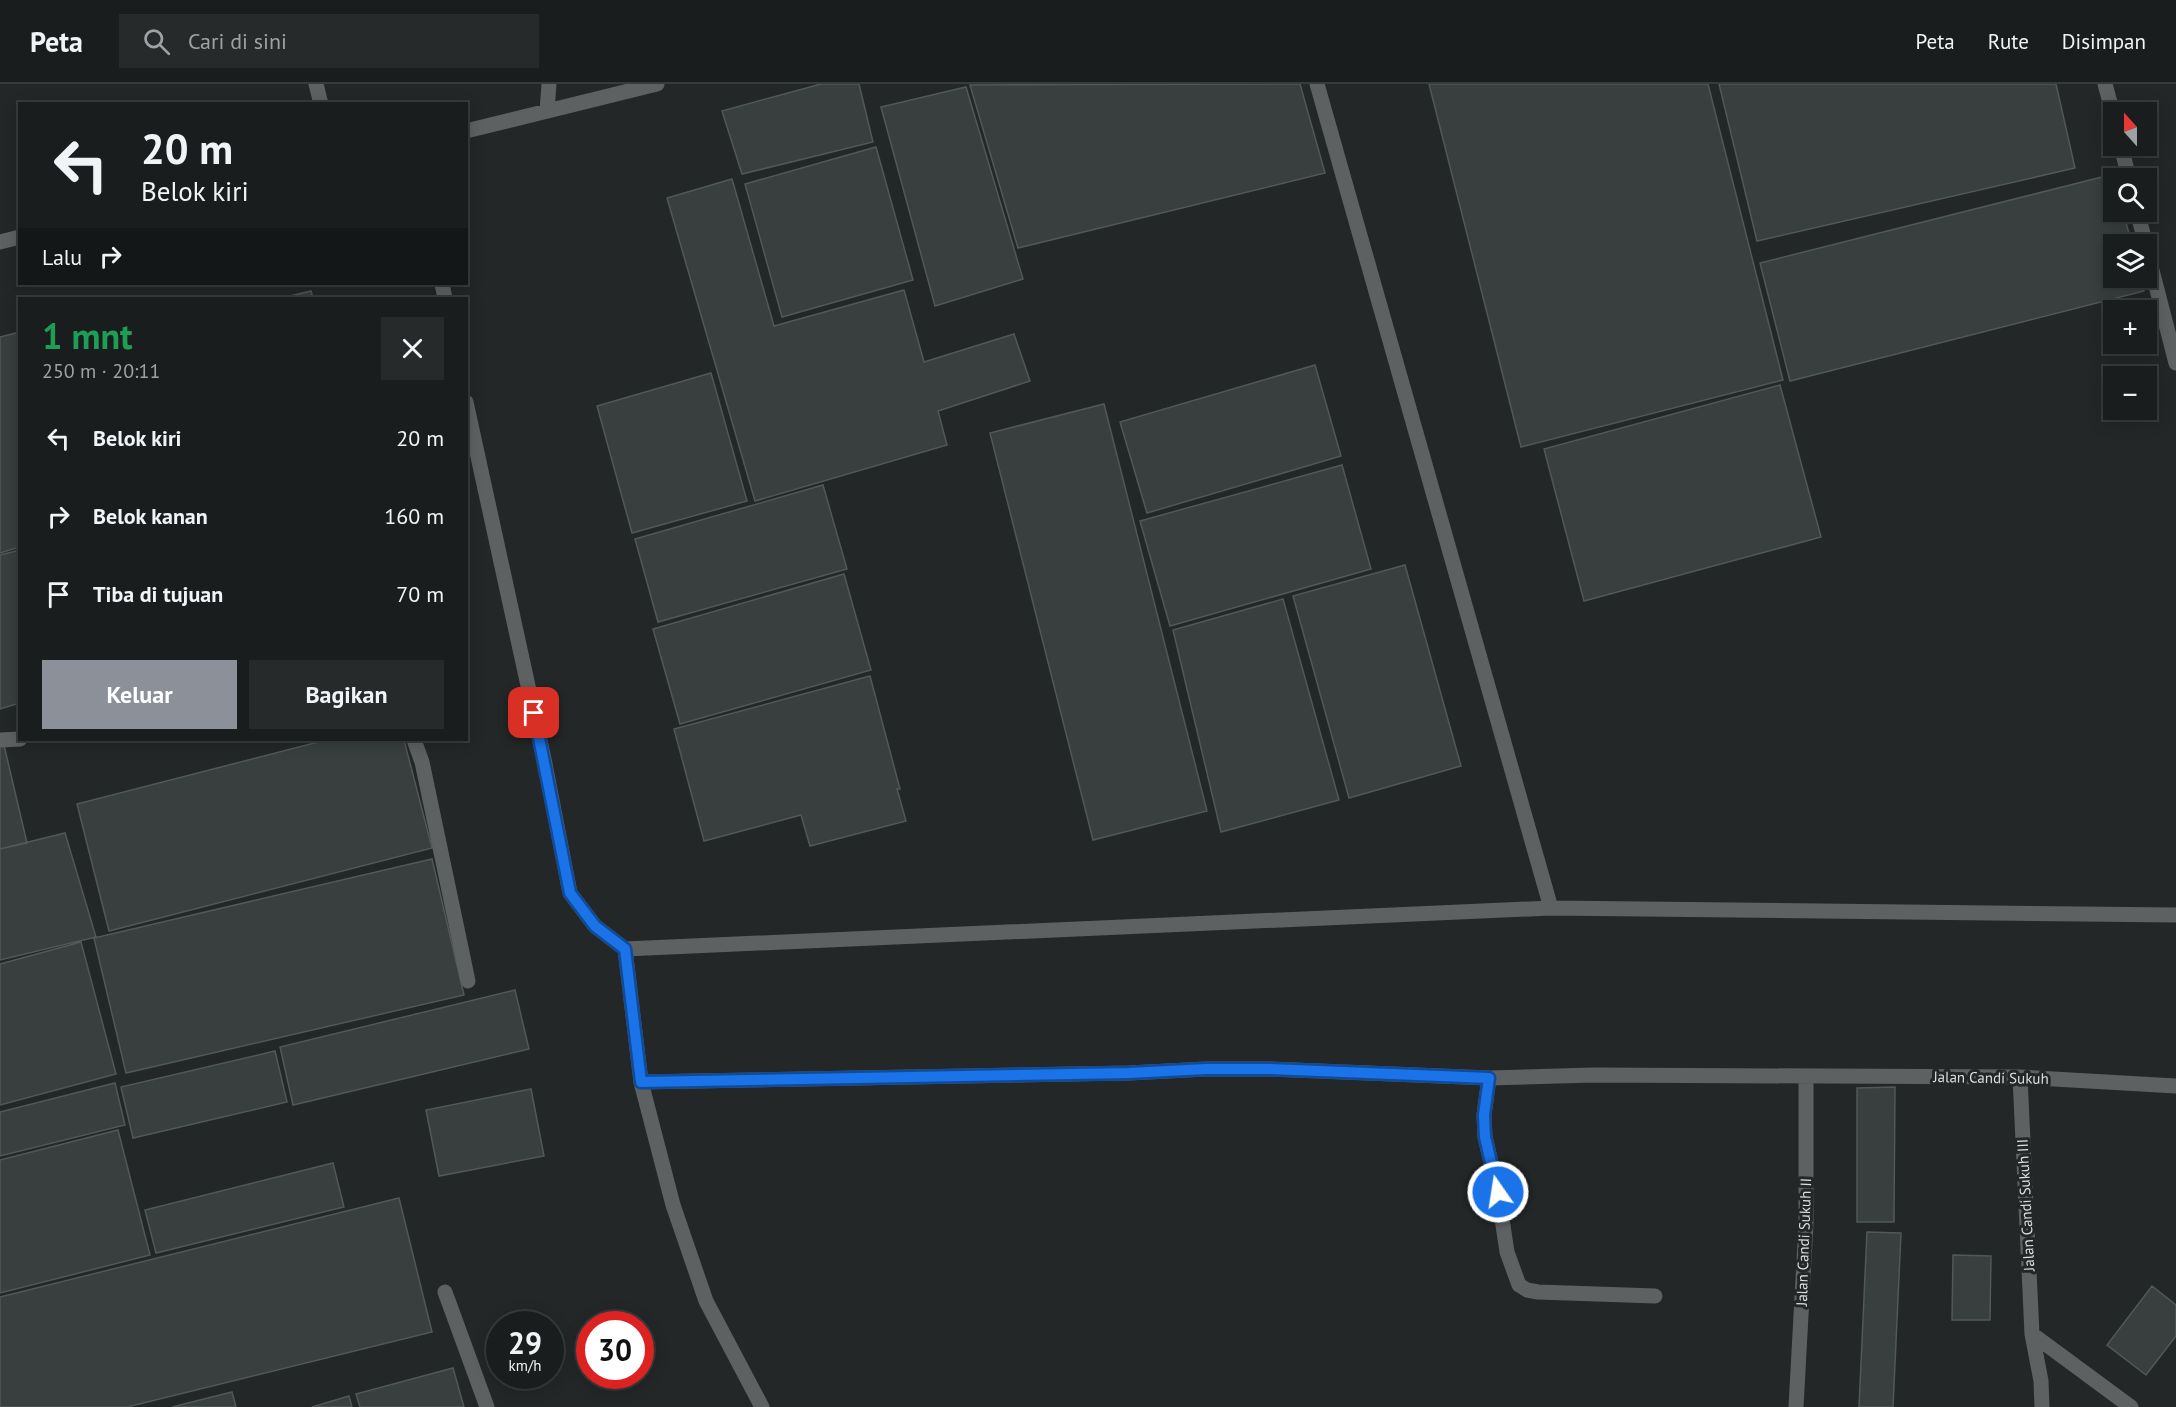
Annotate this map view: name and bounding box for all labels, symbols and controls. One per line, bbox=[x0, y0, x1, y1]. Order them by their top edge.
search box bbox=[119, 14, 539, 68]
text: Peta bbox=[30, 23, 83, 60]
icon: search bbox=[140, 25, 173, 58]
text: Cari di sini bbox=[188, 27, 287, 55]
text: Peta bbox=[1915, 28, 1955, 55]
text: Rute bbox=[1988, 28, 2029, 55]
text: Disimpan bbox=[2062, 28, 2146, 55]
north arrow bbox=[2103, 102, 2157, 156]
map controls bbox=[2103, 102, 2157, 420]
text: 20 m bbox=[141, 121, 233, 176]
icon: left bbox=[42, 126, 120, 204]
button: search bbox=[2103, 168, 2157, 222]
text: Belok kiri bbox=[141, 174, 249, 208]
button: layers bbox=[2103, 234, 2157, 288]
icon: right bbox=[94, 240, 127, 273]
text: Lalu bbox=[42, 243, 82, 271]
button: + bbox=[2103, 300, 2157, 354]
text: 1 mnt bbox=[42, 312, 133, 359]
button: close bbox=[381, 317, 444, 380]
text: 250 m · 20:11 bbox=[42, 358, 160, 384]
button: − bbox=[2103, 366, 2157, 420]
icon: left bbox=[42, 422, 75, 455]
text: Belok kiri bbox=[93, 424, 182, 452]
text: 20 m bbox=[396, 424, 444, 452]
icon: right bbox=[42, 500, 75, 533]
text: Belok kanan bbox=[93, 502, 208, 530]
text: 160 m bbox=[384, 502, 444, 530]
icon: arrive bbox=[42, 578, 75, 611]
text: Tiba di tujuan bbox=[93, 580, 223, 608]
text: 70 m bbox=[396, 580, 444, 608]
button: Keluar bbox=[42, 660, 237, 729]
button: Bagikan bbox=[249, 660, 444, 729]
pin bbox=[508, 687, 559, 738]
icon: arrive bbox=[517, 696, 550, 729]
street label: Jalan Candi Sukuh bbox=[1932, 1067, 2049, 1088]
street label: Jalan Candi Sukuh III bbox=[2013, 1138, 2039, 1273]
position arrow bbox=[1466, 1160, 1530, 1224]
street label: Jalan Candi Sukuh II bbox=[1792, 1178, 1815, 1307]
speed limit sign: 30 bbox=[576, 1311, 654, 1389]
text: 29 bbox=[508, 1323, 542, 1362]
text: km/h bbox=[509, 1356, 541, 1375]

